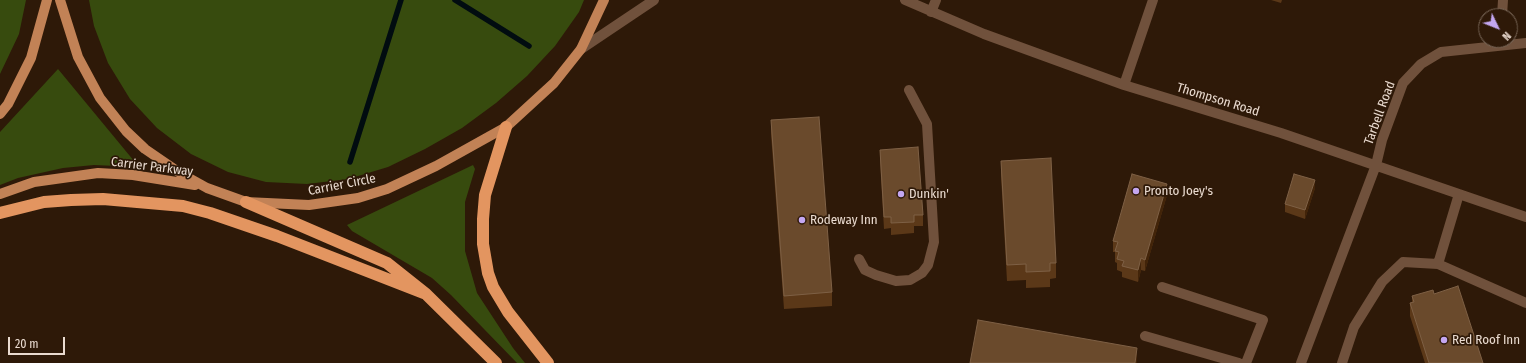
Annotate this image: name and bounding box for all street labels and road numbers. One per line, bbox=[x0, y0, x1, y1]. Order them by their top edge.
street label: Tarbell Road bbox=[1361, 79, 1399, 147]
street label: Thompson Road bbox=[1175, 80, 1261, 120]
street label: Carrier Parkway bbox=[110, 154, 194, 180]
street label: Carrier Circle bbox=[307, 171, 377, 199]

